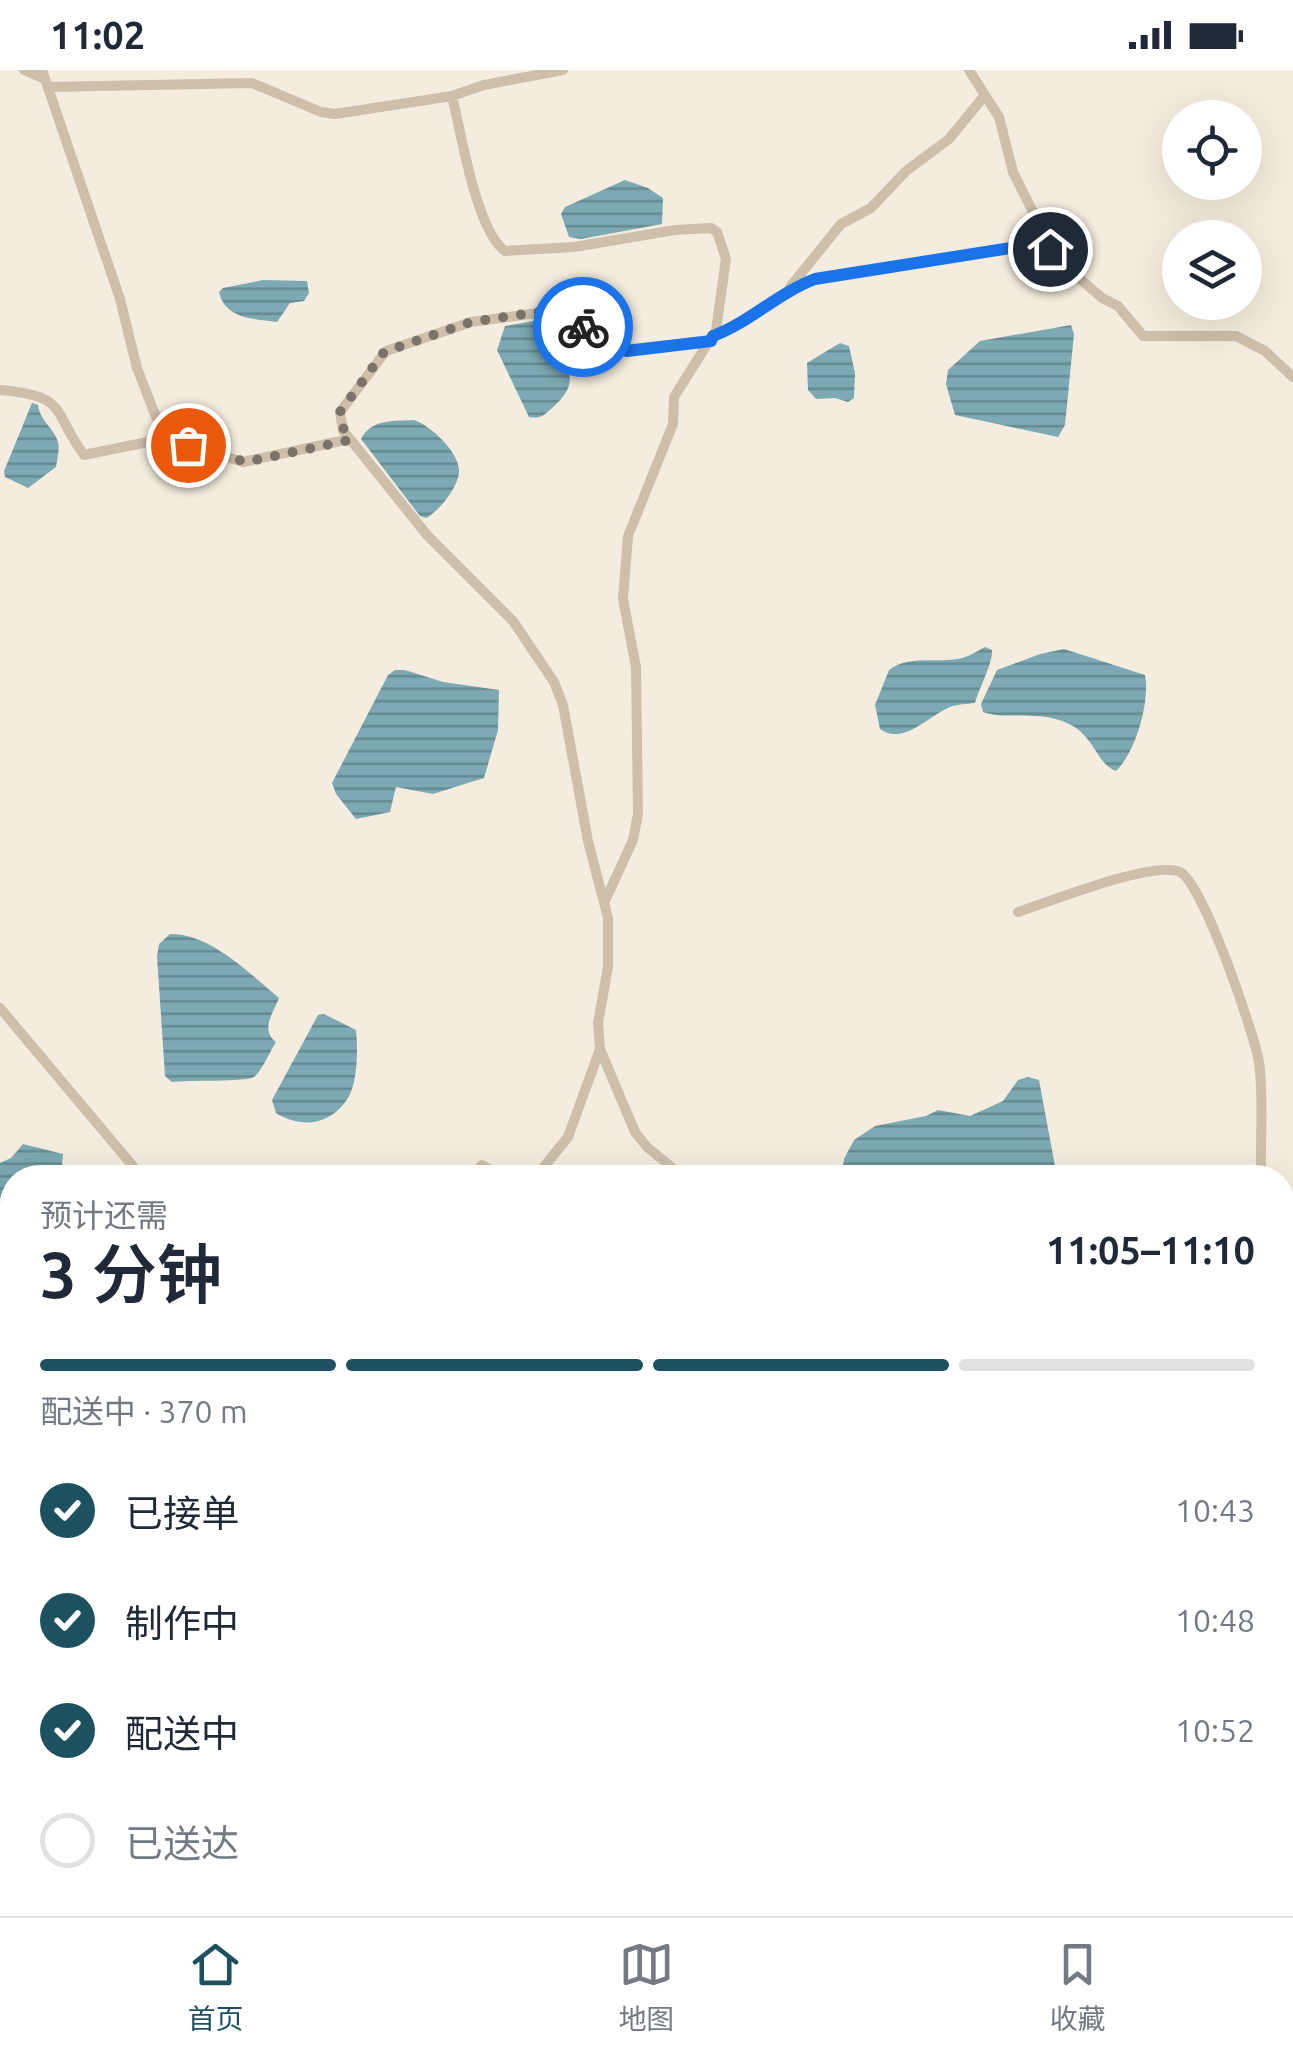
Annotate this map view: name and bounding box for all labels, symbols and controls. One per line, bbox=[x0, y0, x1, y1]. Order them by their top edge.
text: 11:02 bbox=[50, 14, 145, 56]
map controls bbox=[1162, 100, 1262, 320]
button: locate bbox=[1162, 100, 1262, 200]
pin bbox=[1008, 207, 1093, 292]
button: layers bbox=[1162, 220, 1262, 320]
icon: home bbox=[1023, 222, 1078, 277]
courier bbox=[533, 277, 633, 377]
icon: bike bbox=[556, 300, 611, 355]
pin bbox=[146, 403, 231, 488]
icon: bag bbox=[161, 418, 216, 473]
text: 预计还需 bbox=[40, 1197, 168, 1233]
text: 11:05–11:10 bbox=[1046, 1229, 1255, 1271]
text: 3 分钟 bbox=[40, 1237, 222, 1310]
text: 配送中 · 370 m bbox=[40, 1393, 248, 1429]
icon: check bbox=[40, 1483, 95, 1538]
text: 已接单 bbox=[125, 1492, 239, 1534]
text: 10:43 bbox=[1175, 1492, 1255, 1528]
icon: check bbox=[40, 1593, 95, 1648]
text: 制作中 bbox=[125, 1602, 239, 1644]
text: 10:48 bbox=[1175, 1602, 1255, 1638]
icon: check bbox=[40, 1703, 95, 1758]
text: 配送中 bbox=[125, 1712, 239, 1754]
text: 10:52 bbox=[1175, 1712, 1255, 1748]
text: 已送达 bbox=[125, 1822, 239, 1864]
tab: 首页 bbox=[187, 1937, 244, 2037]
tab: 地图 bbox=[618, 1937, 675, 2037]
tab: 收藏 bbox=[1049, 1937, 1106, 2037]

